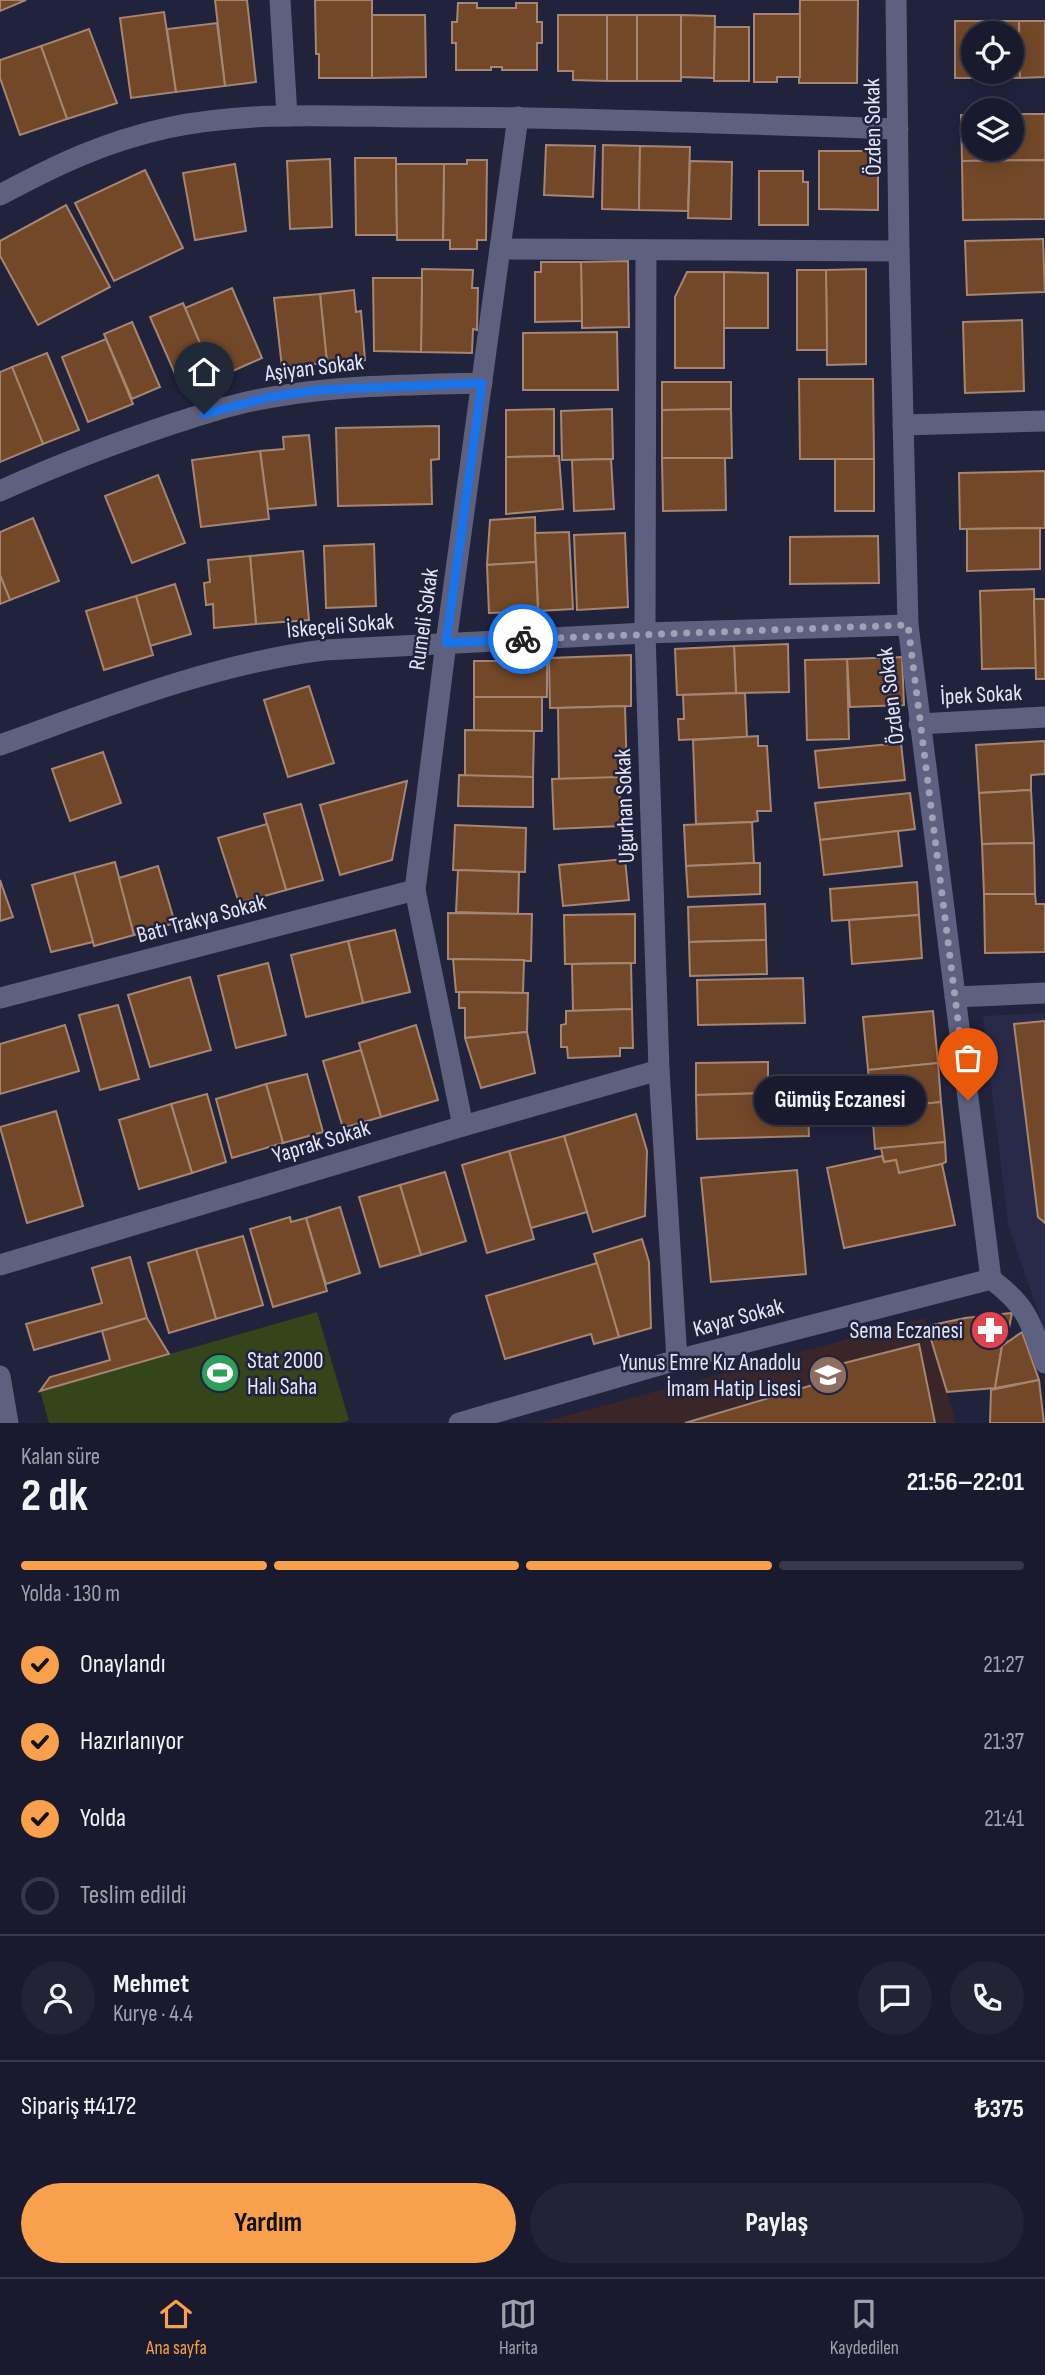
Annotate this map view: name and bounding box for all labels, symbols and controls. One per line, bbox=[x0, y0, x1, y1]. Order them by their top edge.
map controls bbox=[961, 21, 1024, 161]
button: locate bbox=[961, 21, 1024, 84]
street label: Özden Sokak bbox=[858, 78, 888, 176]
button: layers bbox=[961, 98, 1024, 161]
pin bbox=[174, 342, 234, 414]
street label: Aşiyan Sokak bbox=[262, 348, 365, 388]
icon: home bbox=[185, 353, 223, 391]
street label: Rumeli Sokak bbox=[403, 566, 445, 672]
courier bbox=[488, 604, 558, 674]
street label: İskeçeli Sokak bbox=[285, 607, 395, 645]
icon: bike bbox=[504, 620, 542, 658]
street label: Özden Sokak bbox=[871, 646, 911, 746]
street label: İpek Sokak bbox=[940, 679, 1023, 711]
street label: Uğurhan Sokak bbox=[609, 748, 641, 864]
street label: Batı Trakya Sokak bbox=[134, 888, 269, 950]
pin bbox=[938, 1028, 998, 1100]
icon: bag bbox=[949, 1039, 987, 1077]
callout: Gümüş Eczanesi bbox=[754, 1076, 926, 1124]
text: Gümüş Eczanesi bbox=[774, 1086, 906, 1114]
street label: Yaprak Sokak bbox=[269, 1114, 374, 1170]
street label: Kayar Sokak bbox=[690, 1292, 787, 1343]
pharmacy icon: Sema Eczanesi bbox=[969, 1309, 1011, 1351]
place label: Sema Eczanesi bbox=[850, 1317, 963, 1345]
place label: Stat 2000 Halı Saha bbox=[247, 1347, 324, 1401]
place label: Yunus Emre Kız Anadolu İmam Hatip Lisesi bbox=[619, 1349, 801, 1403]
sports icon: Stat 2000 Halı Saha bbox=[199, 1352, 241, 1394]
school or university icon: Yunus Emre Kız Anadolu İmam Hatip Lisesi bbox=[807, 1354, 849, 1396]
text: Kalan süre bbox=[21, 1443, 100, 1471]
text: 21:56–22:01 bbox=[907, 1467, 1024, 1498]
text: 2 dk bbox=[21, 1469, 88, 1524]
text: Yolda · 130 m bbox=[21, 1580, 120, 1608]
icon: check bbox=[21, 1646, 59, 1684]
text: Onaylandı bbox=[80, 1649, 165, 1680]
text: 21:27 bbox=[983, 1651, 1024, 1679]
icon: check bbox=[21, 1723, 59, 1761]
text: Hazırlanıyor bbox=[80, 1726, 184, 1757]
text: 21:37 bbox=[983, 1728, 1024, 1756]
icon: check bbox=[21, 1800, 59, 1838]
text: Yolda bbox=[80, 1803, 126, 1834]
text: 21:41 bbox=[984, 1805, 1024, 1833]
text: Teslim edildi bbox=[80, 1880, 186, 1911]
button: person bbox=[21, 1961, 95, 2035]
button: chat bbox=[858, 1961, 932, 2035]
button: phone bbox=[950, 1961, 1024, 2035]
text: Mehmet bbox=[113, 1969, 189, 2000]
text: Kurye · 4.4 bbox=[113, 2000, 193, 2028]
text: Sipariş #4172 bbox=[21, 2091, 136, 2122]
text: ₺375 bbox=[975, 2094, 1024, 2125]
button: Yardım bbox=[21, 2183, 516, 2263]
button: Paylaş bbox=[530, 2183, 1024, 2263]
tab: Ana sayfa bbox=[146, 2295, 207, 2360]
tab: Harita bbox=[499, 2295, 538, 2360]
tab: Kaydedilen bbox=[830, 2295, 899, 2360]

